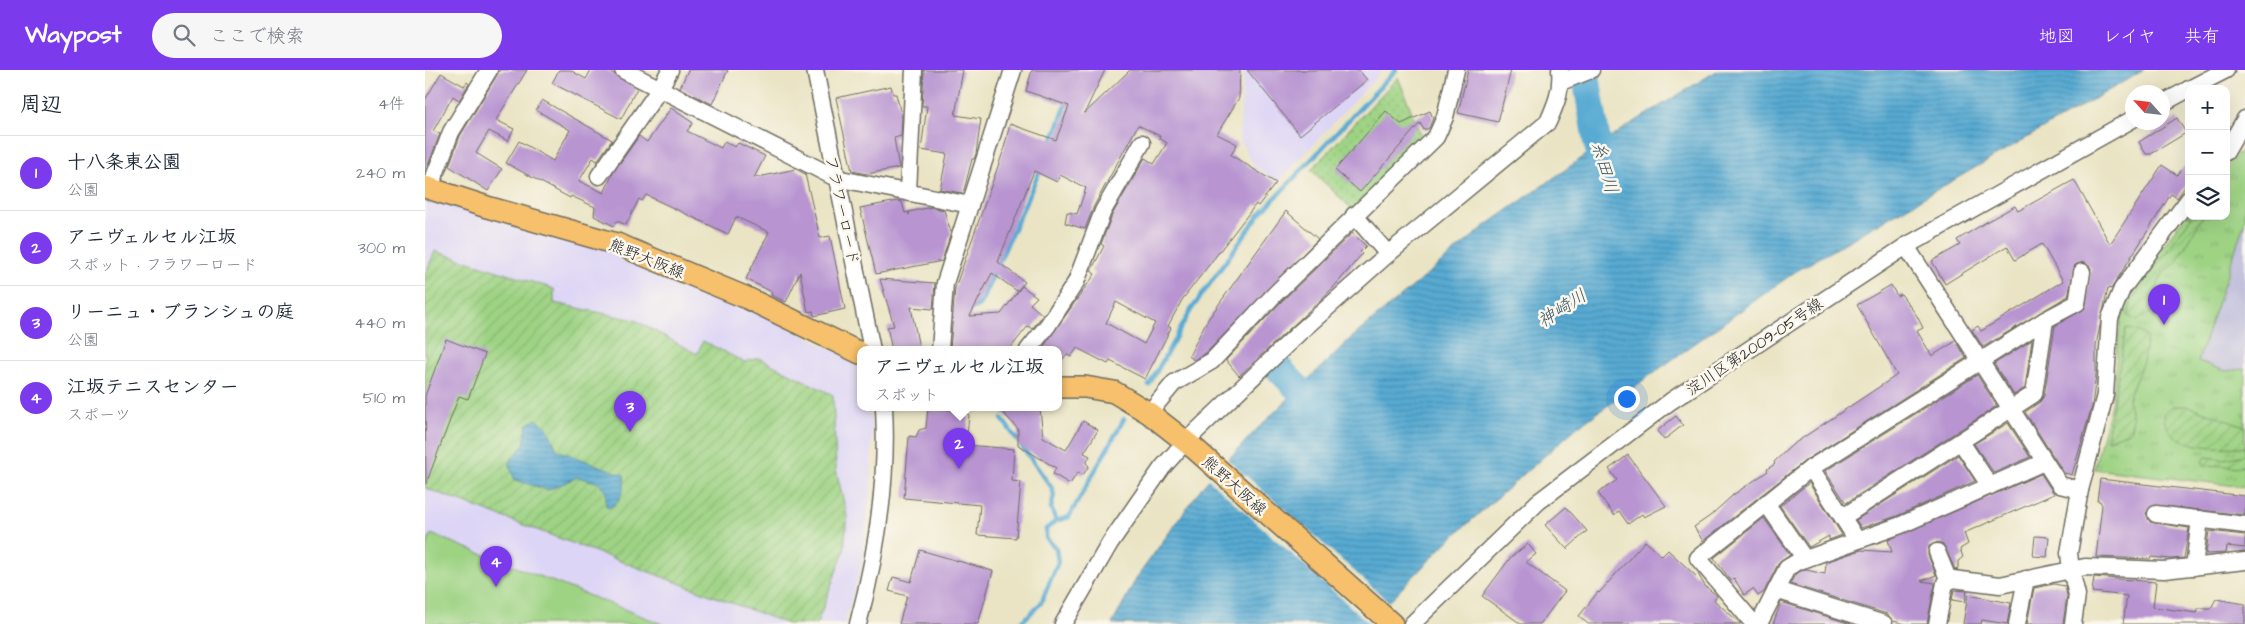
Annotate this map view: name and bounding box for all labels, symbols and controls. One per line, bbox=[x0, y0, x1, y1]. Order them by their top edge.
search box bbox=[152, 13, 502, 58]
text: Waypost bbox=[25, 18, 122, 52]
icon: search bbox=[170, 21, 198, 49]
text: ここで検索 bbox=[210, 23, 305, 50]
text: 地図 bbox=[2039, 24, 2075, 49]
text: レイヤ bbox=[2103, 24, 2156, 49]
text: 共有 bbox=[2184, 24, 2220, 49]
north arrow bbox=[2125, 85, 2170, 130]
map controls bbox=[2185, 85, 2230, 220]
button: + bbox=[2185, 85, 2230, 130]
text: 周辺 bbox=[20, 90, 62, 119]
text: 4件 bbox=[378, 93, 405, 115]
button: − bbox=[2185, 130, 2230, 175]
water label: 糸田川 bbox=[1585, 138, 1624, 197]
text: 十八条東公園 bbox=[67, 149, 181, 176]
street label: フラワーロード bbox=[820, 153, 864, 267]
text: 1 bbox=[35, 162, 37, 184]
text: 240 m bbox=[356, 162, 405, 184]
button: layers bbox=[2185, 175, 2230, 220]
text: 公園 bbox=[67, 179, 99, 201]
text: アニヴェルセル江坂 bbox=[67, 224, 236, 251]
street label: 熊野大阪線 bbox=[605, 234, 688, 284]
text: 2 bbox=[31, 237, 41, 259]
text: 300 m bbox=[358, 237, 405, 259]
text: スポット · フラワーロード bbox=[67, 254, 257, 276]
water label: 神崎川 bbox=[1533, 283, 1592, 334]
pin: 1 bbox=[2148, 284, 2180, 325]
street label: 淀川区第2009-05号線 bbox=[1682, 293, 1827, 401]
text: リーニュ・ブランシュの庭 bbox=[67, 299, 294, 326]
text: 3 bbox=[32, 312, 40, 334]
text: 440 m bbox=[354, 312, 405, 334]
text: 公園 bbox=[67, 329, 99, 351]
popup bbox=[857, 346, 1062, 411]
text: アニヴェルセル江坂 bbox=[875, 354, 1044, 381]
text: 江坂テニスセンター bbox=[67, 374, 238, 401]
text: スポット bbox=[875, 384, 939, 406]
your location bbox=[1614, 386, 1640, 412]
text: 4 bbox=[31, 387, 41, 409]
text: 510 m bbox=[363, 387, 405, 409]
pin: 3 bbox=[614, 391, 646, 432]
text: スポーツ bbox=[67, 404, 131, 426]
pin: 2 bbox=[943, 428, 975, 469]
street label: 熊野大阪線 bbox=[1197, 451, 1271, 521]
pin: 4 bbox=[480, 546, 512, 587]

